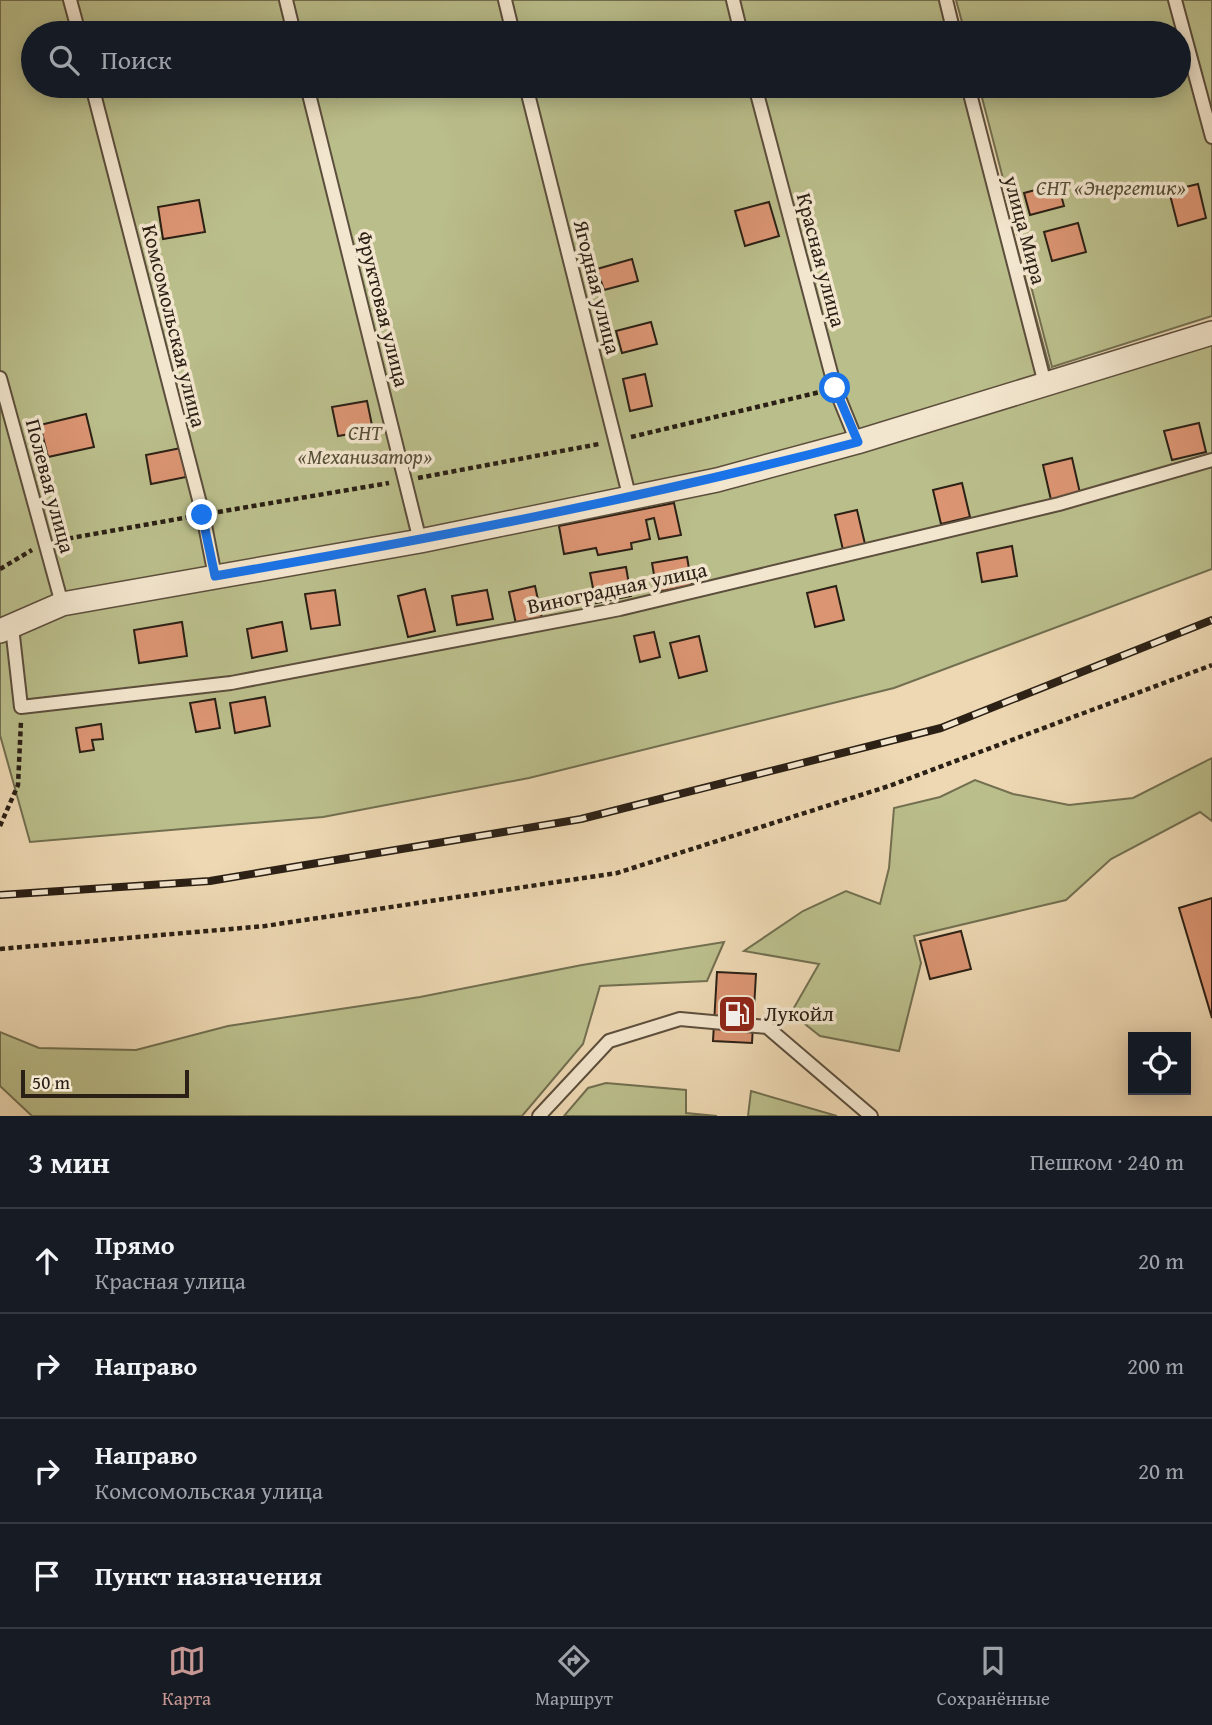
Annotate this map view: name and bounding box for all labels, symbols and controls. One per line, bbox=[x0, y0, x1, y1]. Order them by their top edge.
search box bbox=[21, 21, 1191, 98]
text: Поиск bbox=[101, 40, 172, 79]
icon: search bbox=[45, 41, 83, 79]
street label: улица Мира bbox=[996, 171, 1055, 288]
park label: СНТ «Энергетик» bbox=[1036, 172, 1186, 203]
street label: Красная улица bbox=[789, 189, 854, 330]
street label: Ягодная улица bbox=[566, 215, 629, 357]
street label: Комсомольская улица bbox=[134, 221, 215, 431]
street label: Фруктовая улица bbox=[349, 228, 418, 390]
route start bbox=[819, 372, 850, 403]
street label: Полевая улица bbox=[18, 415, 83, 556]
park label: СНТ «Механизатор» bbox=[298, 417, 432, 472]
route end bbox=[186, 499, 217, 530]
street label: Виноградная улица bbox=[524, 553, 710, 622]
fuel station icon: Лукойл bbox=[716, 993, 758, 1035]
place label: Лукойл bbox=[764, 998, 834, 1029]
map controls bbox=[1128, 1032, 1191, 1095]
button: locate bbox=[1128, 1032, 1191, 1095]
scale bar bbox=[21, 1067, 189, 1099]
text: 50 m bbox=[32, 1068, 70, 1096]
text: 3 мин bbox=[28, 1140, 110, 1184]
text: Пешком · 240 m bbox=[1030, 1145, 1184, 1178]
text: Прямо bbox=[95, 1225, 175, 1264]
icon: ahead bbox=[28, 1242, 66, 1280]
text: 20 m bbox=[1138, 1244, 1184, 1277]
text: Красная улица bbox=[95, 1264, 246, 1297]
text: Направо bbox=[95, 1346, 197, 1385]
icon: right bbox=[28, 1347, 66, 1385]
text: 200 m bbox=[1127, 1349, 1184, 1382]
text: Направо bbox=[95, 1435, 197, 1474]
icon: right bbox=[28, 1452, 66, 1490]
text: 20 m bbox=[1138, 1454, 1184, 1487]
text: Комсомольская улица bbox=[95, 1474, 323, 1507]
text: Пункт назначения bbox=[95, 1556, 322, 1595]
icon: arrive bbox=[28, 1557, 66, 1595]
tab: Карта bbox=[162, 1642, 211, 1712]
tab: Маршрут bbox=[535, 1642, 613, 1712]
tab: Сохранённые bbox=[937, 1642, 1050, 1712]

